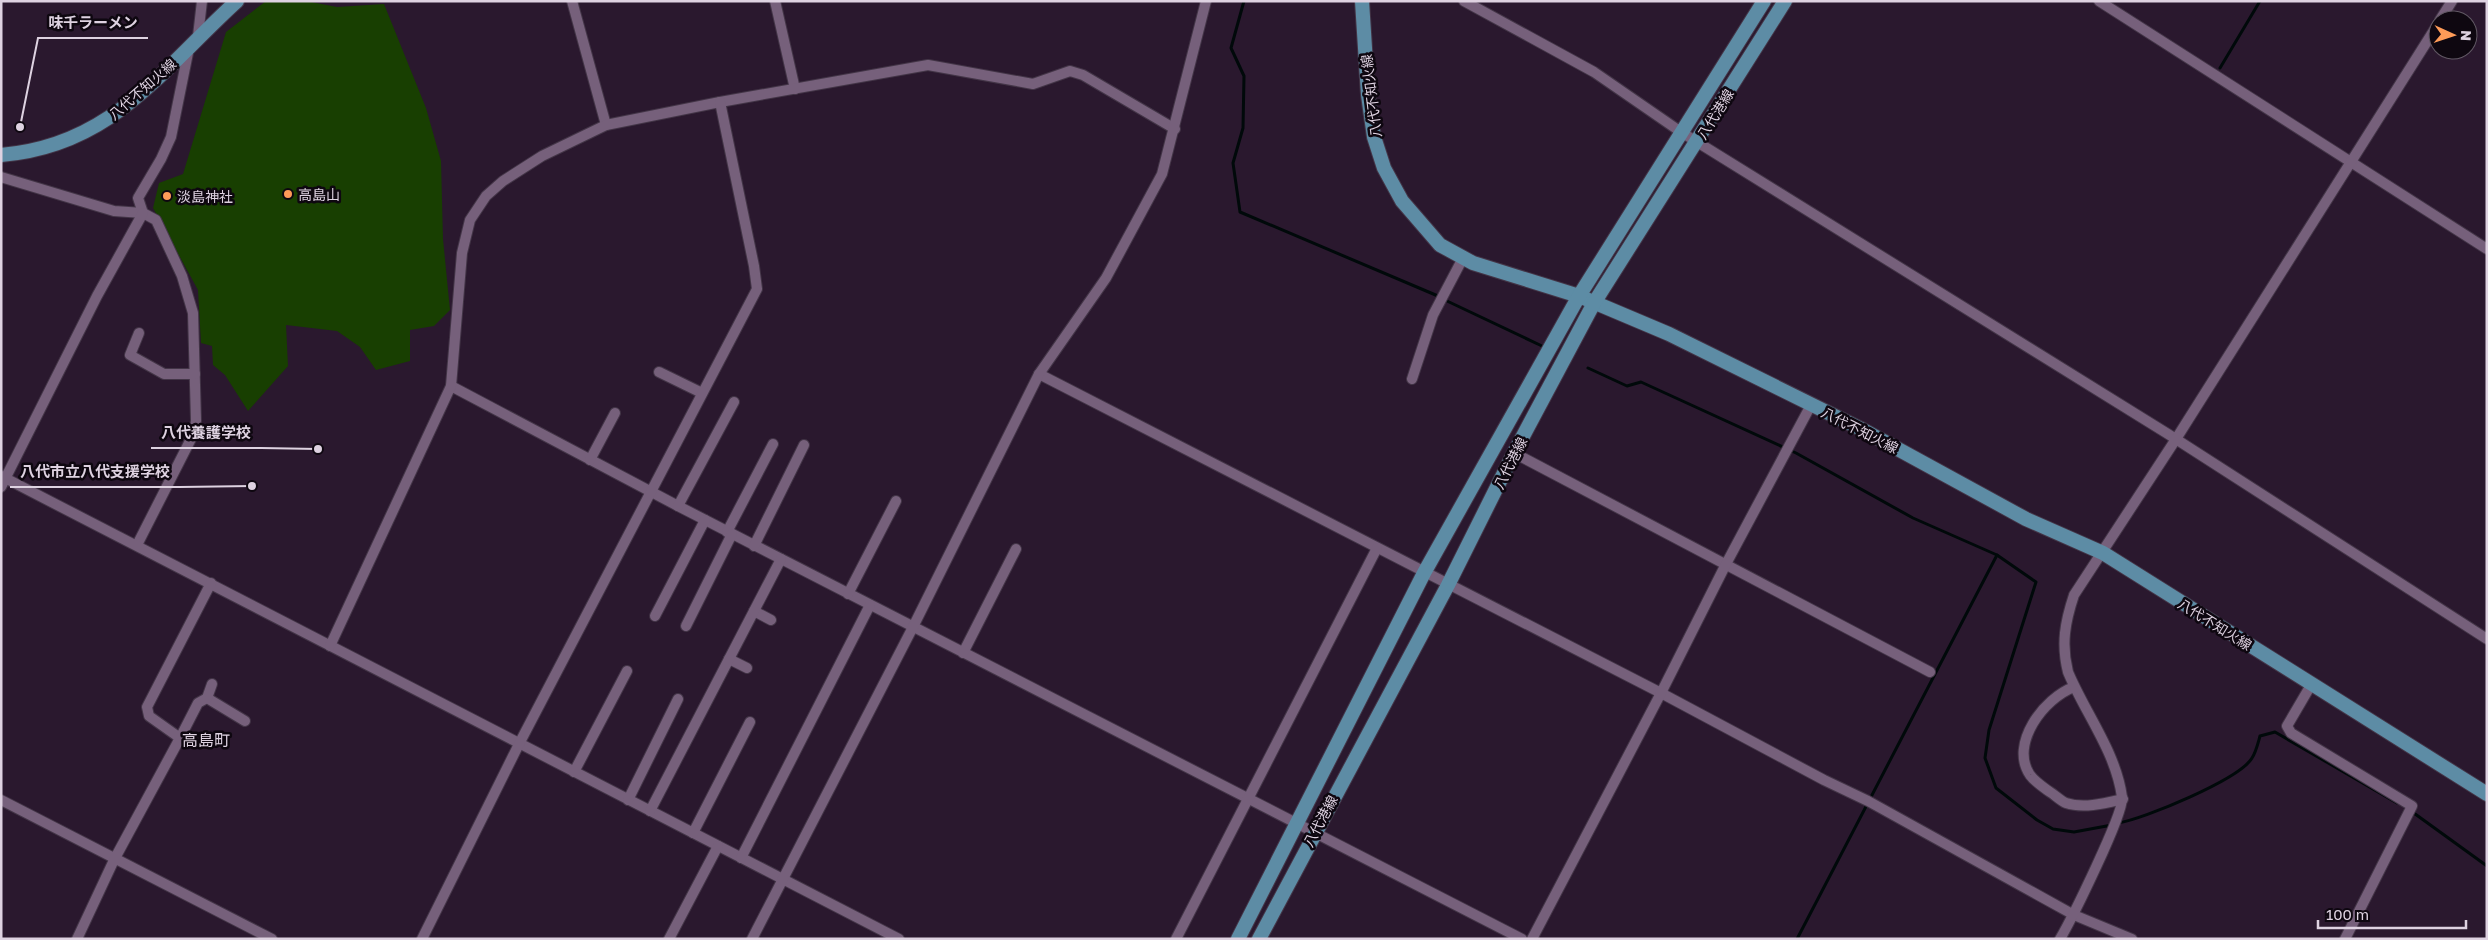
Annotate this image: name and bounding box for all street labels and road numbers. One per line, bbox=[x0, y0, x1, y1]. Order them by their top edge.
street label: 八代不知火線 bbox=[1357, 53, 1385, 139]
street label: 八代不知火線 bbox=[105, 55, 179, 123]
street label: 八代港線 bbox=[1693, 86, 1737, 142]
street label: 八代不知火線 bbox=[1819, 403, 1901, 457]
street label: 八代港線 bbox=[1490, 434, 1530, 492]
street label: 八代不知火線 bbox=[2175, 595, 2255, 653]
street label: 八代港線 bbox=[1299, 792, 1341, 850]

